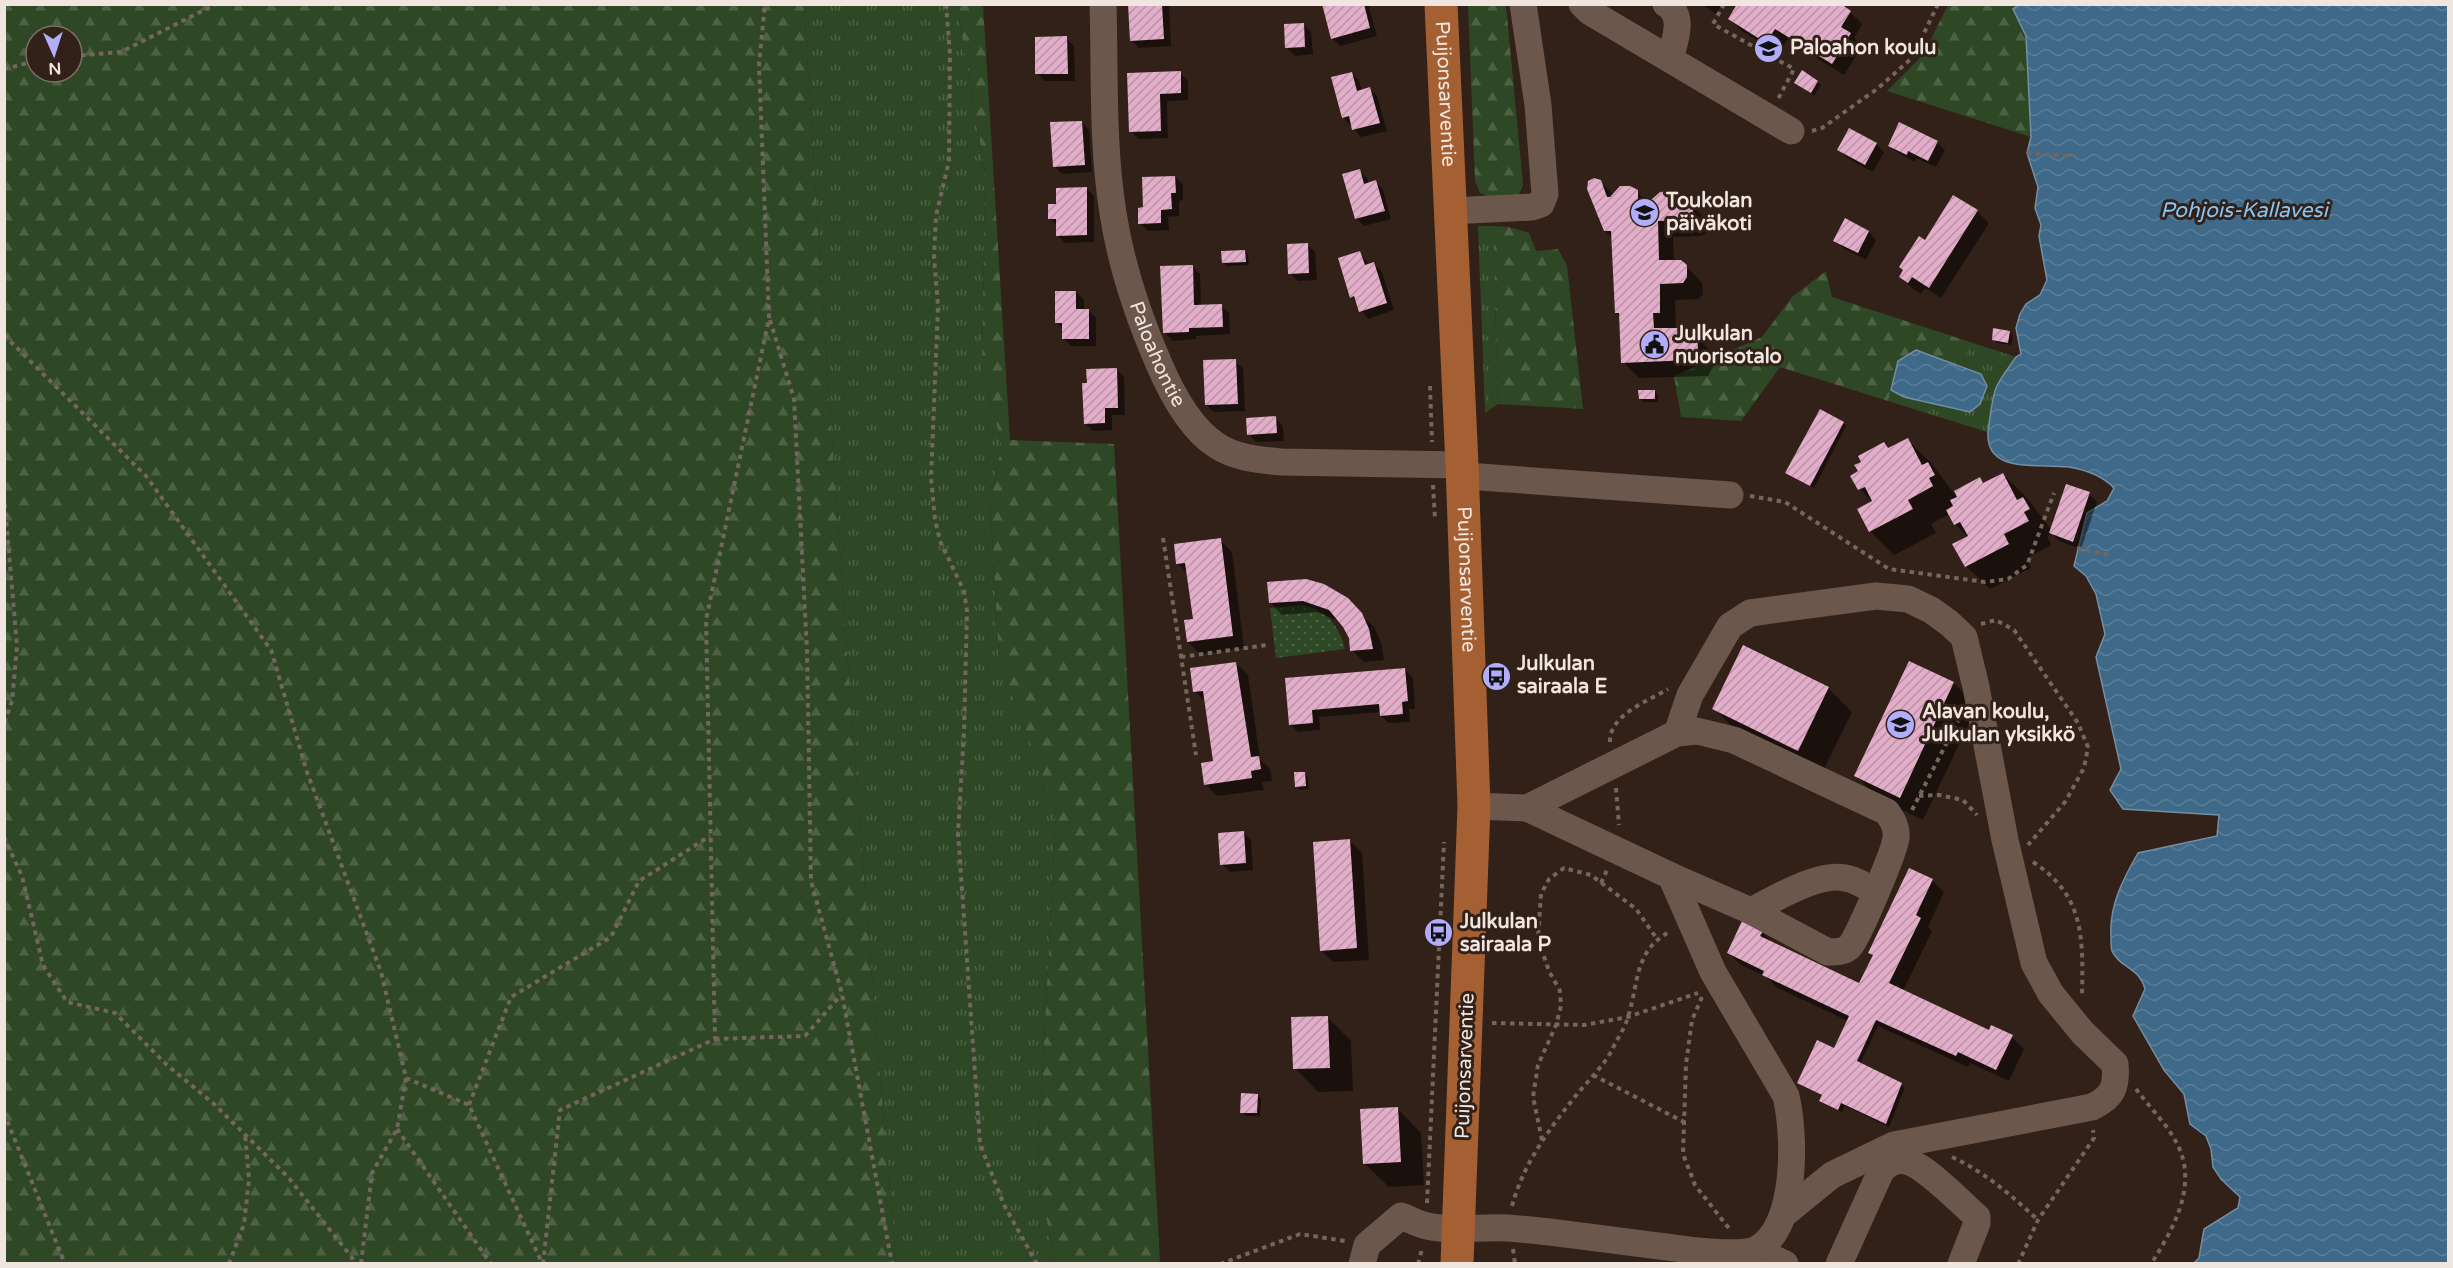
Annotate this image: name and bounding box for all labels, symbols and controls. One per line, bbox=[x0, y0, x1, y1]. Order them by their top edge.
street label: Puijonsarventie bbox=[1430, 20, 1460, 167]
north arrow bbox=[24, 24, 84, 84]
school or university icon: Paloahon koulu bbox=[1753, 32, 1785, 64]
place label: Paloahon koulu bbox=[1790, 36, 1936, 60]
text: N bbox=[48, 58, 62, 78]
place label: Toukolan päiväkoti bbox=[1665, 189, 1753, 236]
school or university icon: Toukolan päiväkoti bbox=[1629, 196, 1661, 228]
water label: Pohjois-Kallavesi bbox=[2160, 198, 2331, 223]
street label: Paloahontie bbox=[1124, 298, 1191, 412]
place label: Julkulan nuorisotalo bbox=[1674, 322, 1782, 369]
public building icon: Julkulan nuorisotalo bbox=[1638, 329, 1670, 361]
street label: Puijonsarventie bbox=[1451, 506, 1481, 653]
place label: Julkulan sairaala E bbox=[1516, 652, 1607, 699]
bus stop icon: Julkulan sairaala E bbox=[1480, 660, 1512, 692]
place label: Alavan koulu, Julkulan yksikkö bbox=[1921, 700, 2075, 747]
school or university icon: Alavan koulu, Julkulan yksikkö bbox=[1885, 708, 1917, 740]
place label: Julkulan sairaala P bbox=[1459, 910, 1551, 957]
bus stop icon: Julkulan sairaala P bbox=[1423, 917, 1455, 949]
street label: Puijonsarventie bbox=[1450, 993, 1480, 1139]

